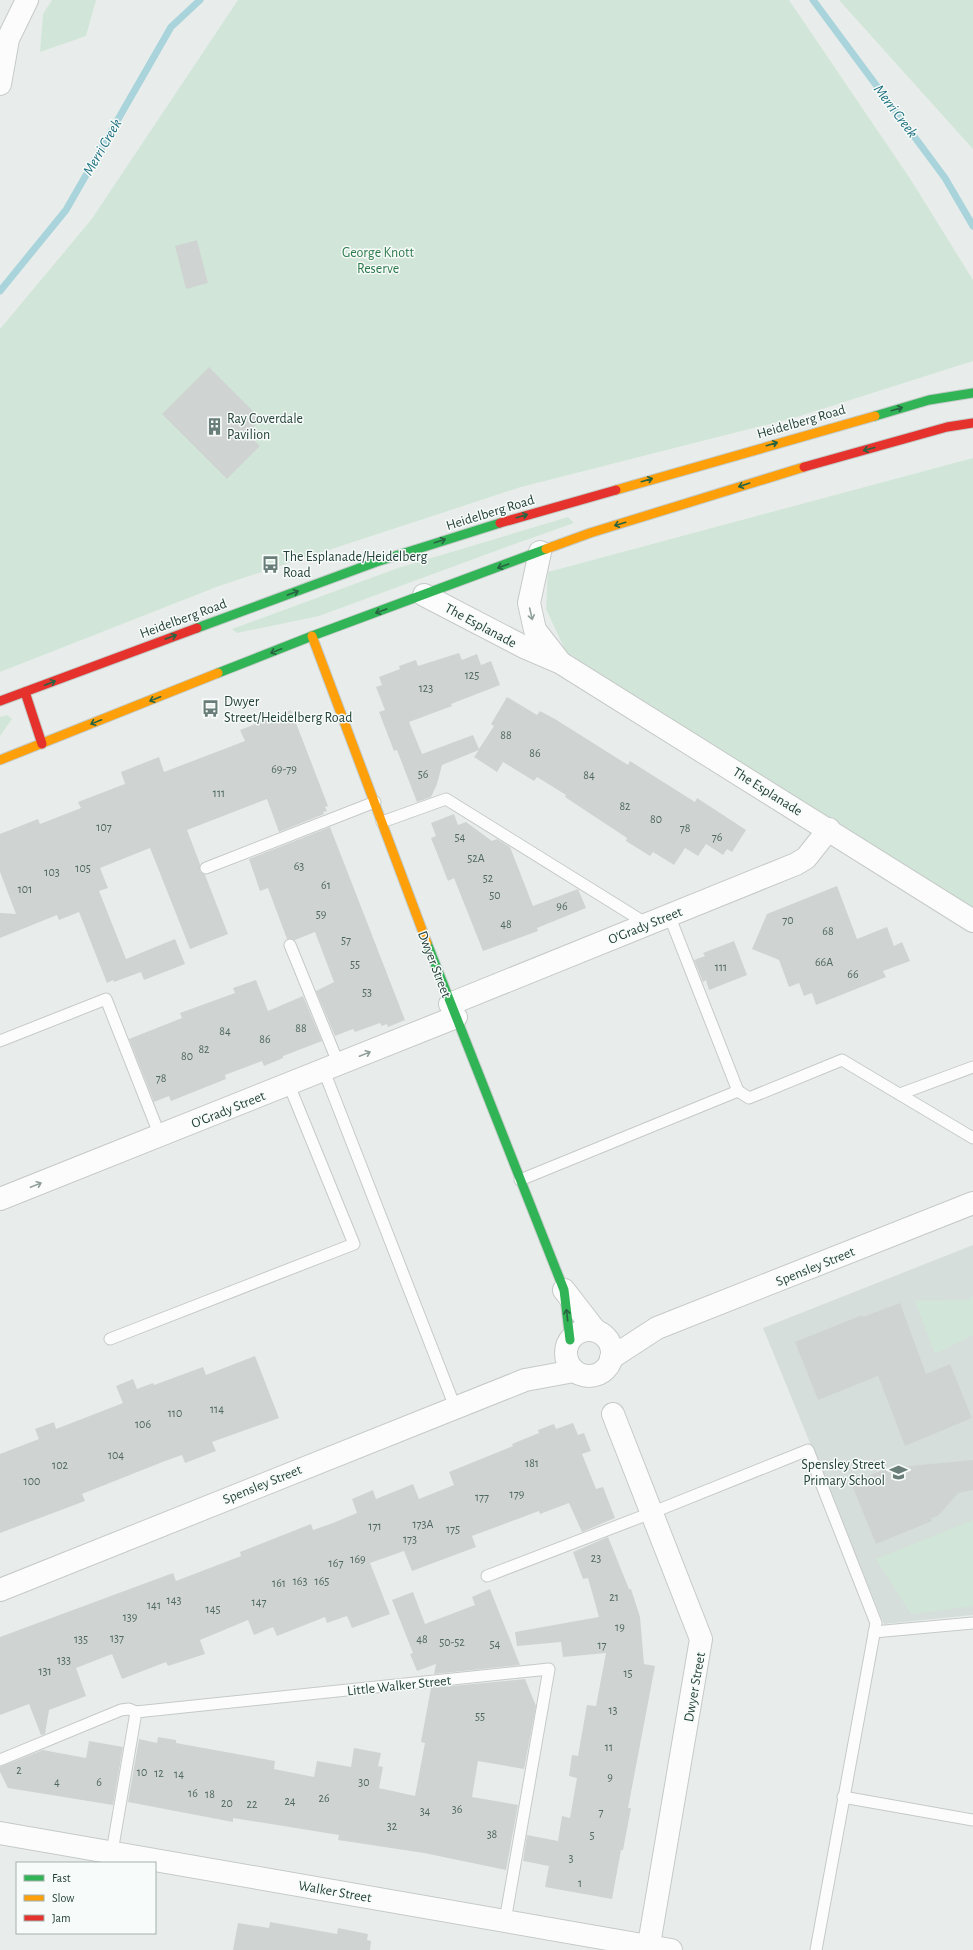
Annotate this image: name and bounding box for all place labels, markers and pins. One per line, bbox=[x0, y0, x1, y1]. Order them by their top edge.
place label: Ray Coverdale Pavilion bbox=[227, 412, 303, 442]
building icon: Ray Coverdale Pavilion bbox=[204, 416, 224, 436]
place label: The Esplanade/Heidelberg Road bbox=[283, 550, 427, 580]
bus stop icon: The Esplanade/Heidelberg Road bbox=[260, 554, 280, 574]
place label: Dwyer Street/Heidelberg Road bbox=[224, 695, 352, 725]
bus stop icon: Dwyer Street/Heidelberg Road bbox=[201, 699, 221, 719]
place label: Spensley Street Primary School bbox=[801, 1458, 886, 1488]
school or university icon: Spensley Street Primary School bbox=[888, 1462, 908, 1482]

